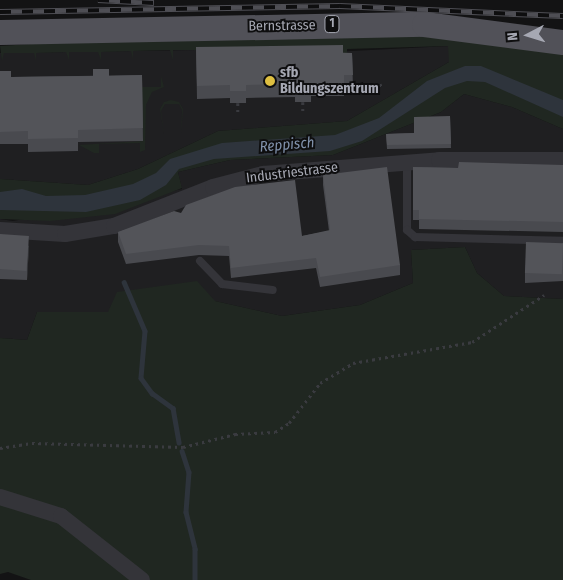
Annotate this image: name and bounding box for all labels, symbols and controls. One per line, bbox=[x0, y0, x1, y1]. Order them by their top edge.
north arrow bbox=[503, 10, 553, 60]
road number: 1 bbox=[323, 14, 341, 34]
street label: Bernstrasse bbox=[248, 17, 316, 35]
text: N bbox=[504, 31, 521, 41]
place label: sfb Bildungszentrum bbox=[280, 65, 379, 98]
marker: sfb Bildungszentrum bbox=[264, 75, 276, 87]
water label: Reppisch bbox=[259, 134, 315, 156]
street label: Industriestrasse bbox=[245, 159, 339, 187]

